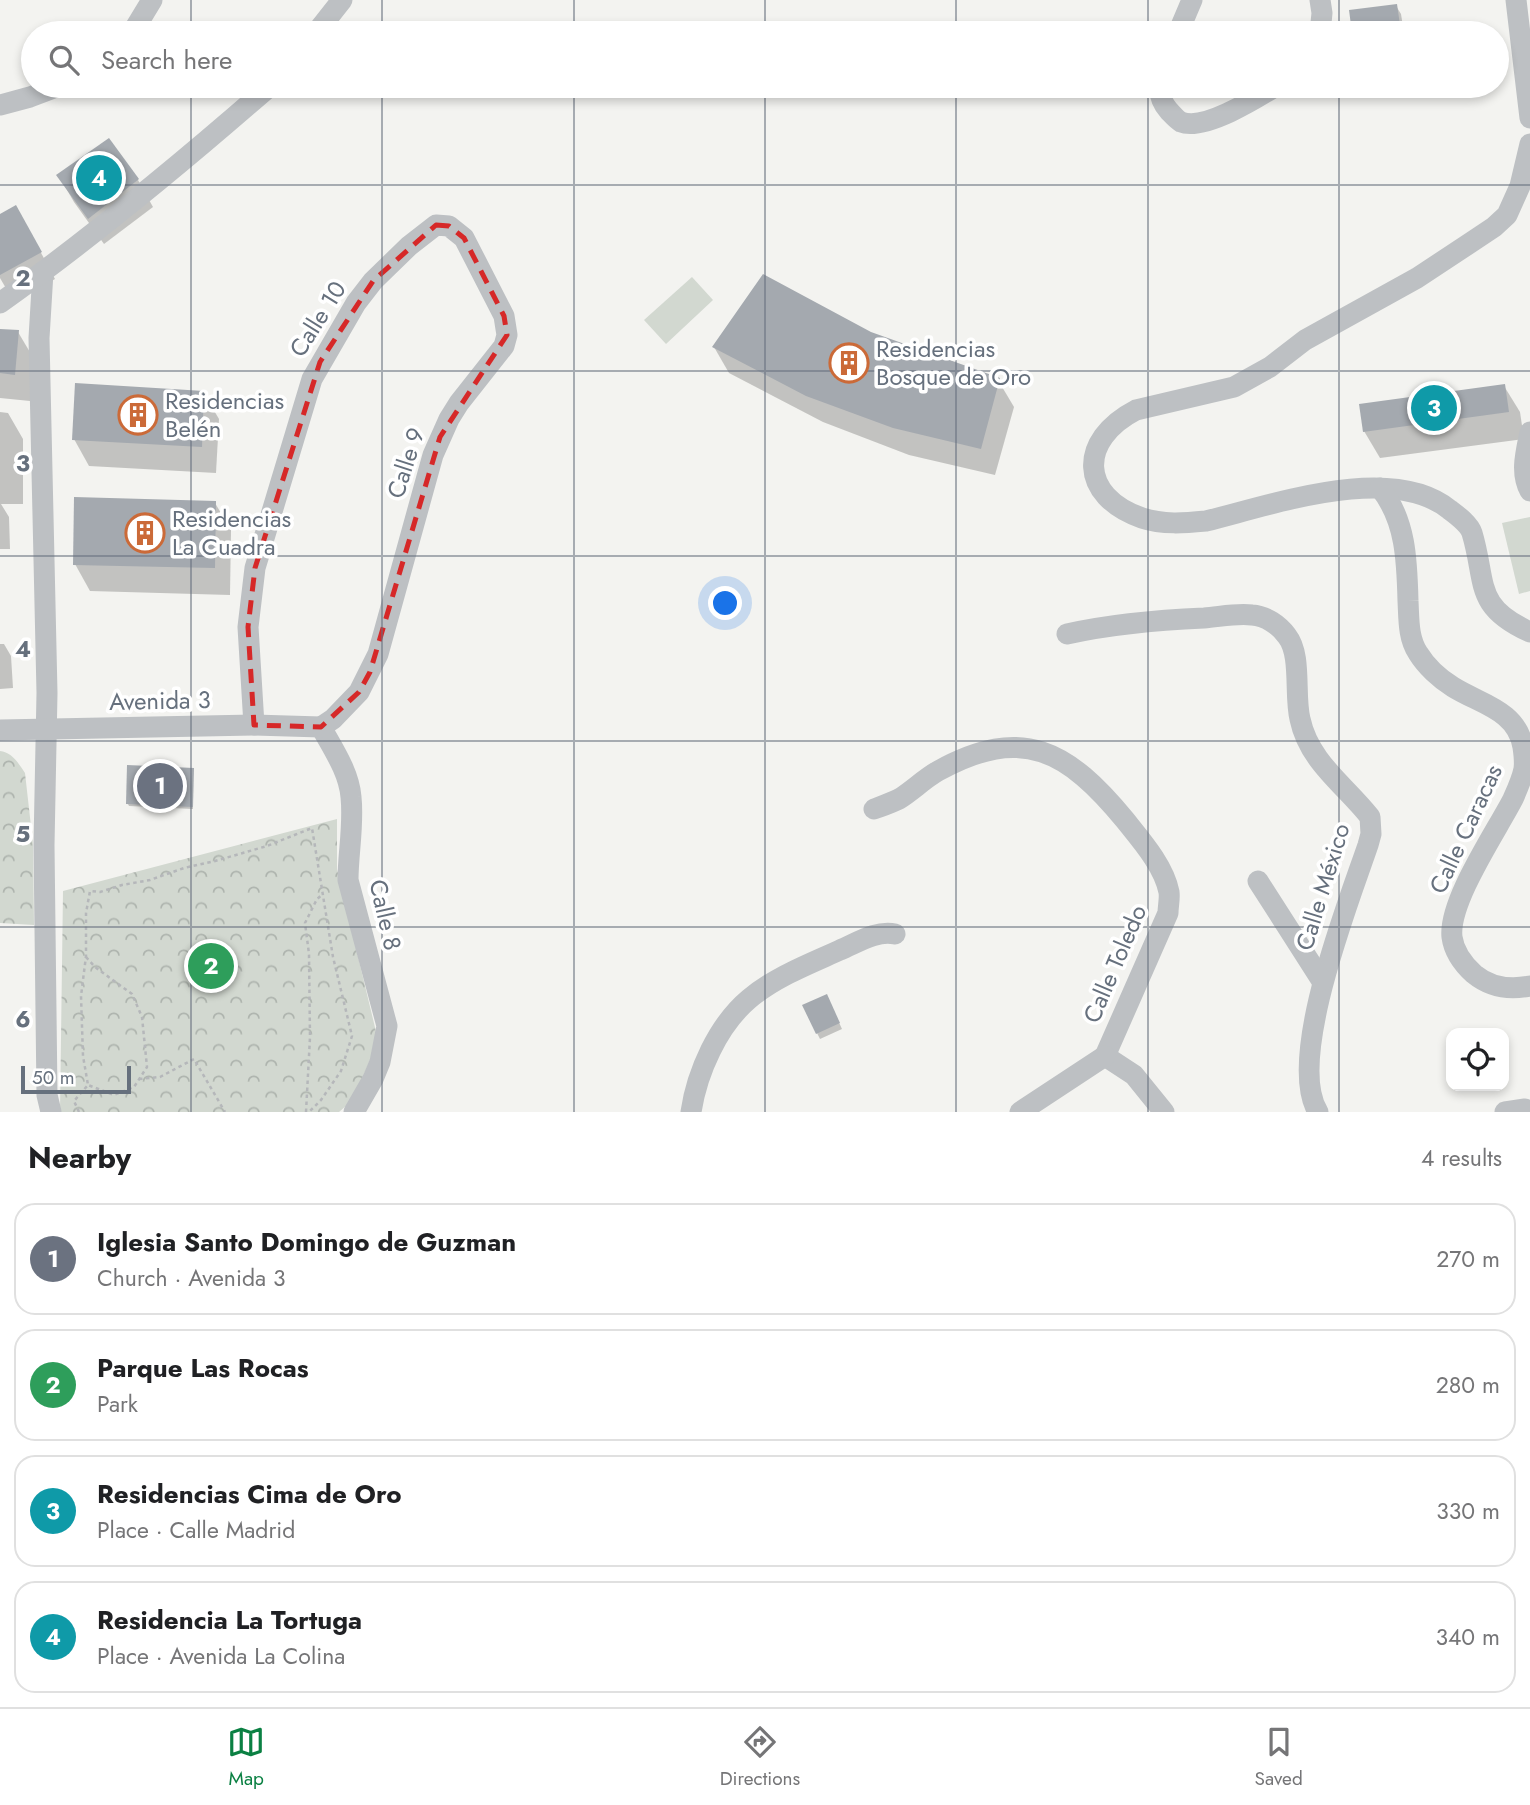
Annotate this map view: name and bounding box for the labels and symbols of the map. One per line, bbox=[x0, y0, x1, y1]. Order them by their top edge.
pin: 4 bbox=[76, 152, 122, 204]
text: 2 bbox=[15, 261, 31, 295]
street label: Calle 10 bbox=[281, 274, 355, 364]
place label: Residencias Bosque de Oro bbox=[876, 331, 1031, 394]
building icon: Residencias Bosque de Oro bbox=[828, 342, 870, 384]
pin: 3 bbox=[1411, 382, 1457, 434]
place label: Residencias Belén bbox=[165, 383, 284, 446]
building icon: Residencias Belén bbox=[117, 394, 159, 436]
street label: Calle 9 bbox=[378, 423, 433, 503]
text: 3 bbox=[16, 446, 30, 480]
place label: Residencias La Cuadra bbox=[172, 501, 291, 564]
building icon: Residencias La Cuadra bbox=[124, 512, 166, 554]
your location bbox=[708, 586, 742, 620]
text: 4 bbox=[15, 632, 31, 666]
street label: Avenida 3 bbox=[109, 682, 211, 719]
street label: Calle Caracas bbox=[1420, 758, 1511, 899]
pin: 1 bbox=[137, 760, 183, 812]
text: 5 bbox=[16, 817, 30, 851]
street label: Calle México bbox=[1287, 819, 1358, 955]
street label: Calle 8 bbox=[360, 876, 411, 954]
street label: Calle Toledo bbox=[1074, 899, 1155, 1028]
pin: 2 bbox=[188, 940, 234, 992]
text: 6 bbox=[15, 1002, 31, 1036]
scale bar bbox=[21, 1063, 131, 1095]

